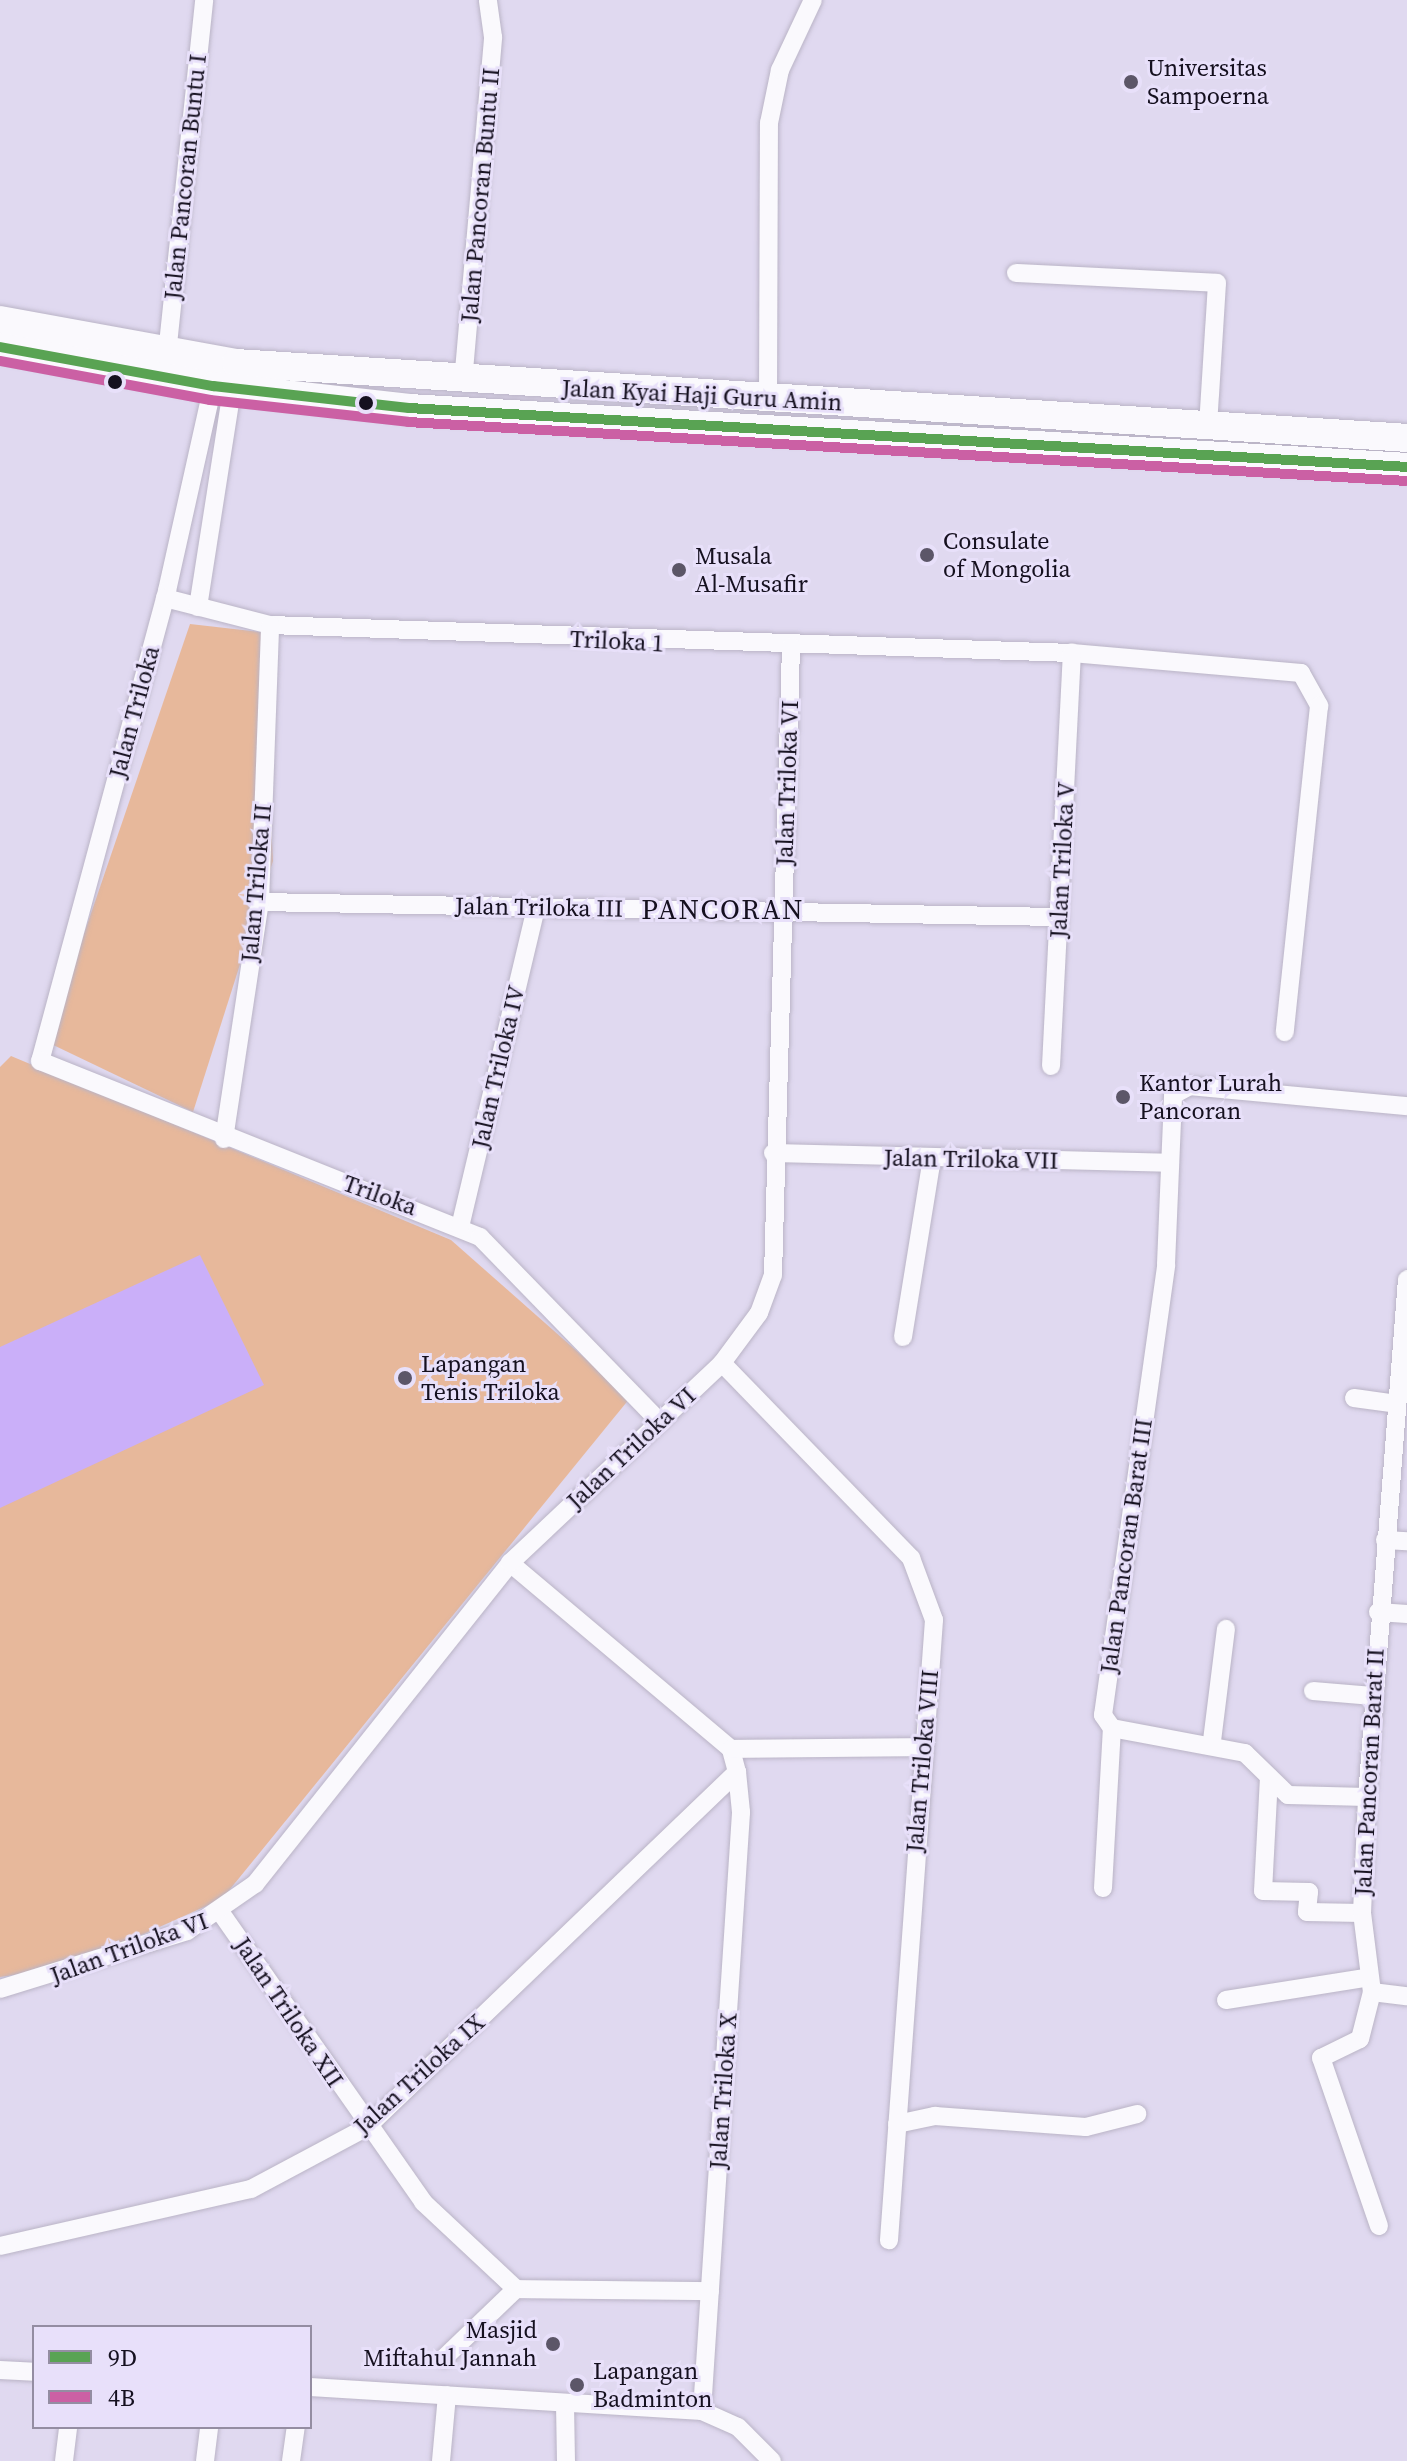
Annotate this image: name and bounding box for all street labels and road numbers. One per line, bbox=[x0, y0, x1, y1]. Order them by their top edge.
street label: Jalan Pancoran Buntu I bbox=[158, 53, 212, 301]
street label: Jalan Pancoran Buntu II bbox=[455, 66, 505, 324]
street label: Jalan Kyai Haji Guru Amin bbox=[561, 373, 843, 417]
street label: Triloka 1 bbox=[569, 624, 665, 658]
street label: Jalan Triloka bbox=[102, 642, 166, 782]
street label: Jalan Triloka VI bbox=[770, 699, 804, 867]
street label: Jalan Triloka V bbox=[1043, 780, 1081, 940]
street label: Jalan Triloka II bbox=[235, 802, 277, 964]
street label: Jalan Triloka III bbox=[454, 891, 624, 923]
street label: Jalan Triloka IV bbox=[465, 982, 531, 1152]
street label: Jalan Triloka VII bbox=[883, 1143, 1059, 1175]
street label: Triloka bbox=[339, 1168, 421, 1222]
street label: Jalan Triloka VI bbox=[560, 1381, 702, 1515]
street label: Jalan Pancoran Barat III bbox=[1094, 1417, 1158, 1675]
street label: Jalan Pancoran Barat II bbox=[1348, 1647, 1390, 1897]
street label: Jalan Triloka VIII bbox=[900, 1668, 944, 1854]
street label: Jalan Triloka VI bbox=[46, 1906, 212, 1990]
street label: Jalan Triloka XII bbox=[228, 1931, 350, 2093]
street label: Jalan Triloka IX bbox=[348, 2008, 490, 2140]
street label: Jalan Triloka X bbox=[703, 2012, 743, 2170]

